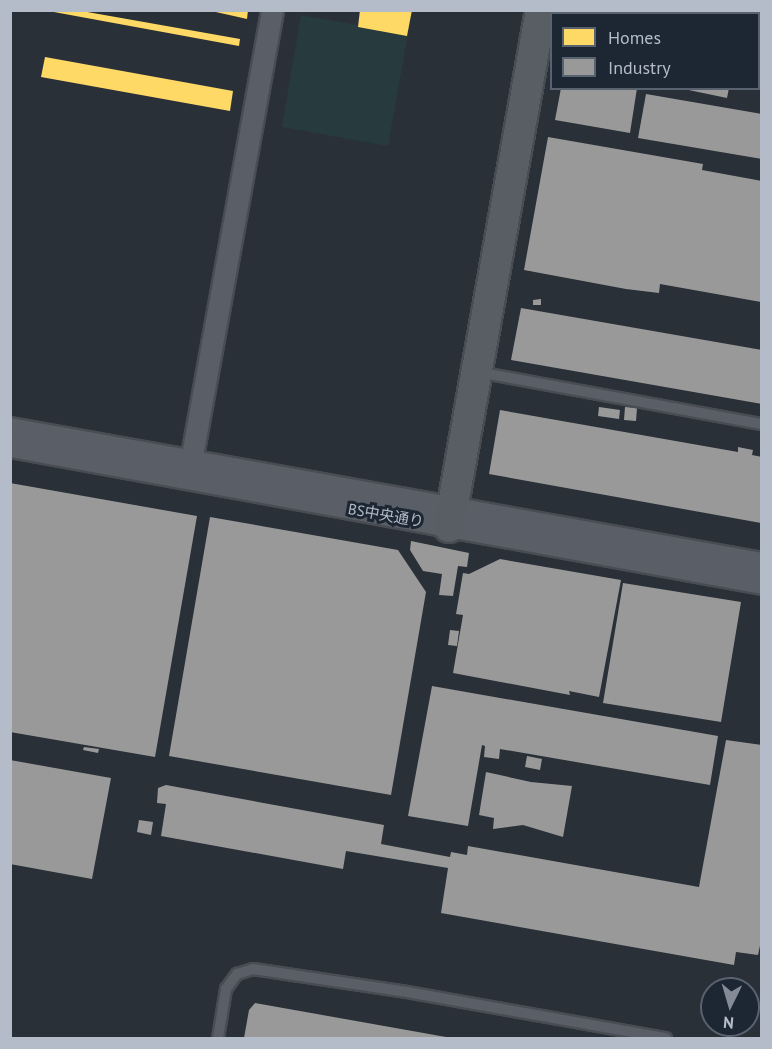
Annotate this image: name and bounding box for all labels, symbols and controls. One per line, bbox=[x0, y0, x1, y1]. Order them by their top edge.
legend bbox=[550, 12, 760, 90]
text: Homes bbox=[608, 26, 661, 49]
text: Industry bbox=[608, 56, 671, 79]
street label: BS中央通り bbox=[347, 499, 425, 531]
north arrow bbox=[700, 977, 760, 1037]
text: N bbox=[723, 1013, 735, 1033]

